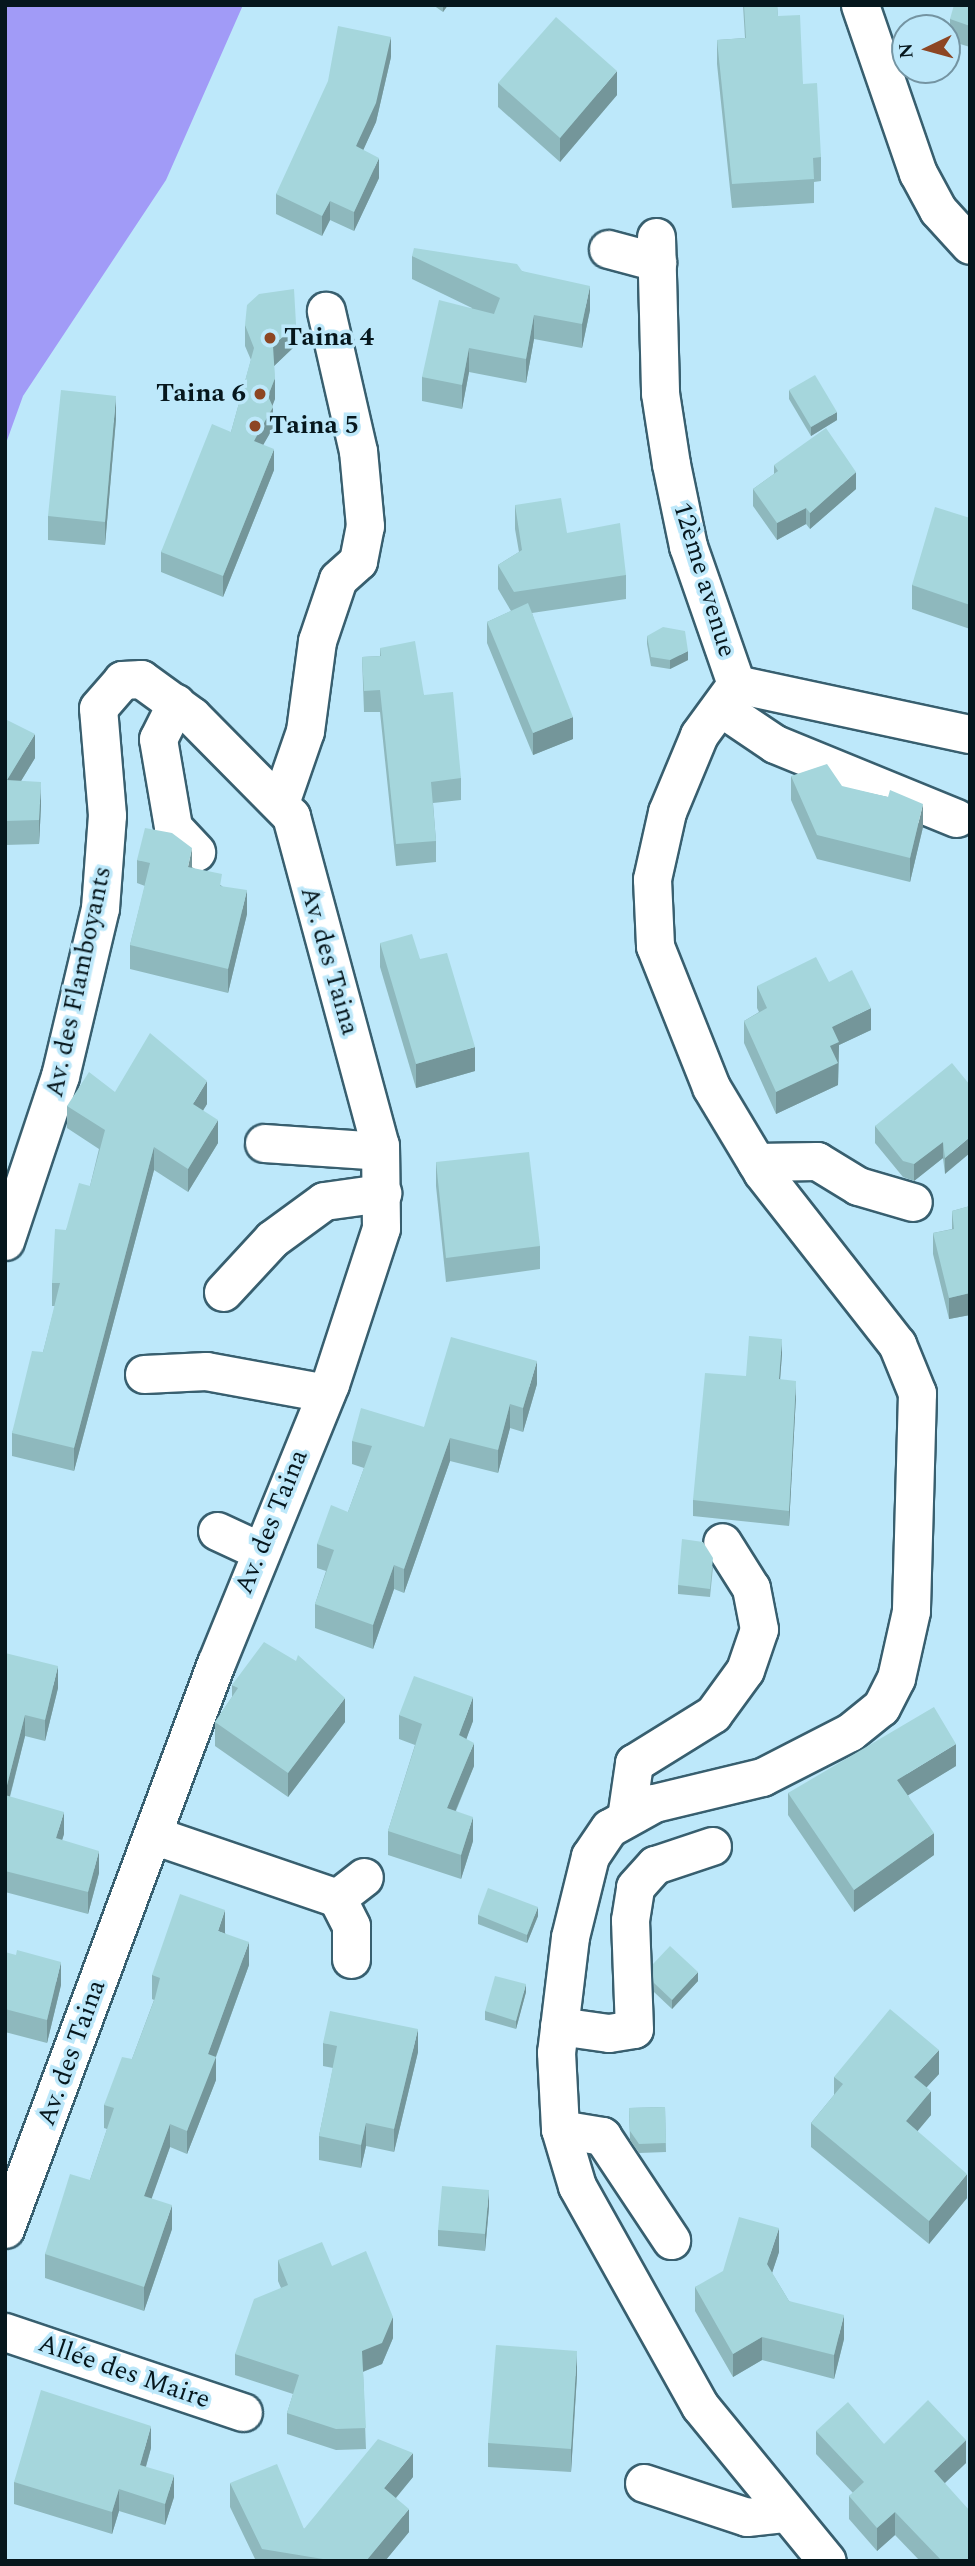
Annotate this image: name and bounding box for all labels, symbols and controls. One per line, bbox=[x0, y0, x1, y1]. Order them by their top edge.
north arrow bbox=[891, 14, 961, 84]
text: N bbox=[891, 42, 922, 60]
place label: Taina 4 bbox=[284, 322, 374, 354]
marker: Taina 4 bbox=[262, 330, 278, 346]
place label: Taina 6 bbox=[156, 378, 246, 410]
marker: Taina 6 bbox=[252, 386, 268, 402]
place label: Taina 5 bbox=[269, 410, 359, 442]
marker: Taina 5 bbox=[247, 418, 263, 434]
street label: 12ème avenue bbox=[666, 499, 742, 661]
street label: Av. des Flamboyants bbox=[39, 864, 119, 1100]
street label: Av. des Taina bbox=[293, 883, 365, 1039]
street label: Av. des Taina bbox=[229, 1445, 315, 1599]
street label: Av. des Taina bbox=[31, 1976, 113, 2130]
street label: Allée des Maire bbox=[34, 2328, 214, 2416]

